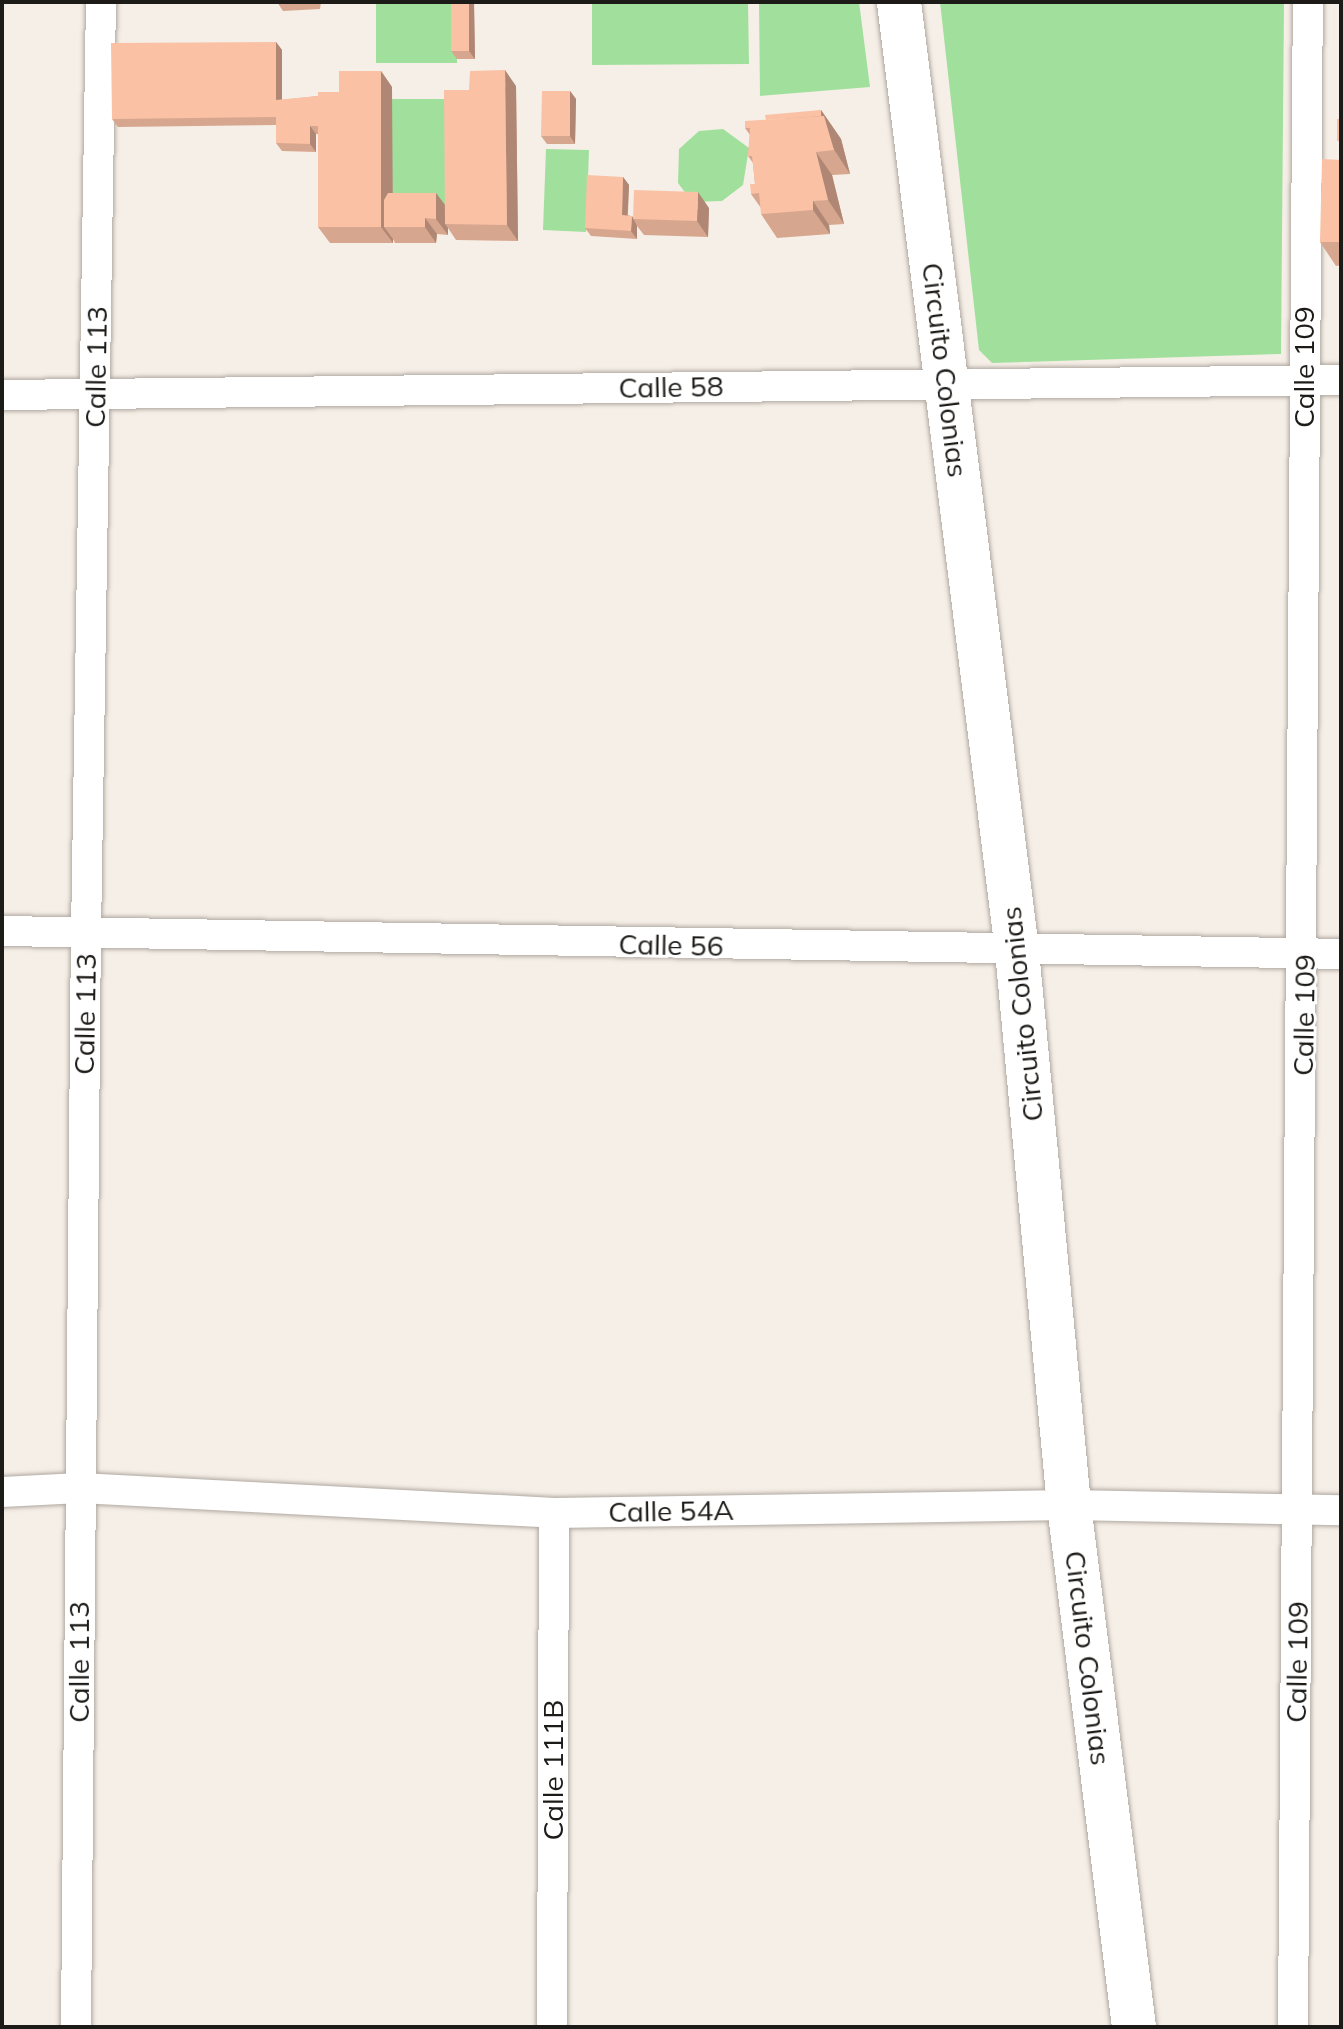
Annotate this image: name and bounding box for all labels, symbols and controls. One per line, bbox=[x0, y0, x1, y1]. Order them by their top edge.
street label: Circuito Colonias bbox=[915, 261, 975, 479]
street label: Calle 113 bbox=[78, 306, 114, 428]
street label: Calle 109 bbox=[1287, 306, 1321, 428]
street label: Calle 58 bbox=[618, 369, 724, 405]
street label: Circuito Colonias bbox=[994, 905, 1050, 1123]
street label: Calle 56 bbox=[618, 927, 724, 963]
street label: Calle 113 bbox=[67, 953, 103, 1075]
street label: Calle 109 bbox=[1286, 954, 1322, 1076]
street label: Calle 54A bbox=[608, 1493, 734, 1529]
street label: Circuito Colonias bbox=[1058, 1549, 1118, 1767]
street label: Calle 113 bbox=[62, 1601, 96, 1723]
street label: Calle 109 bbox=[1279, 1601, 1315, 1723]
street label: Calle 111B bbox=[536, 1700, 570, 1840]

